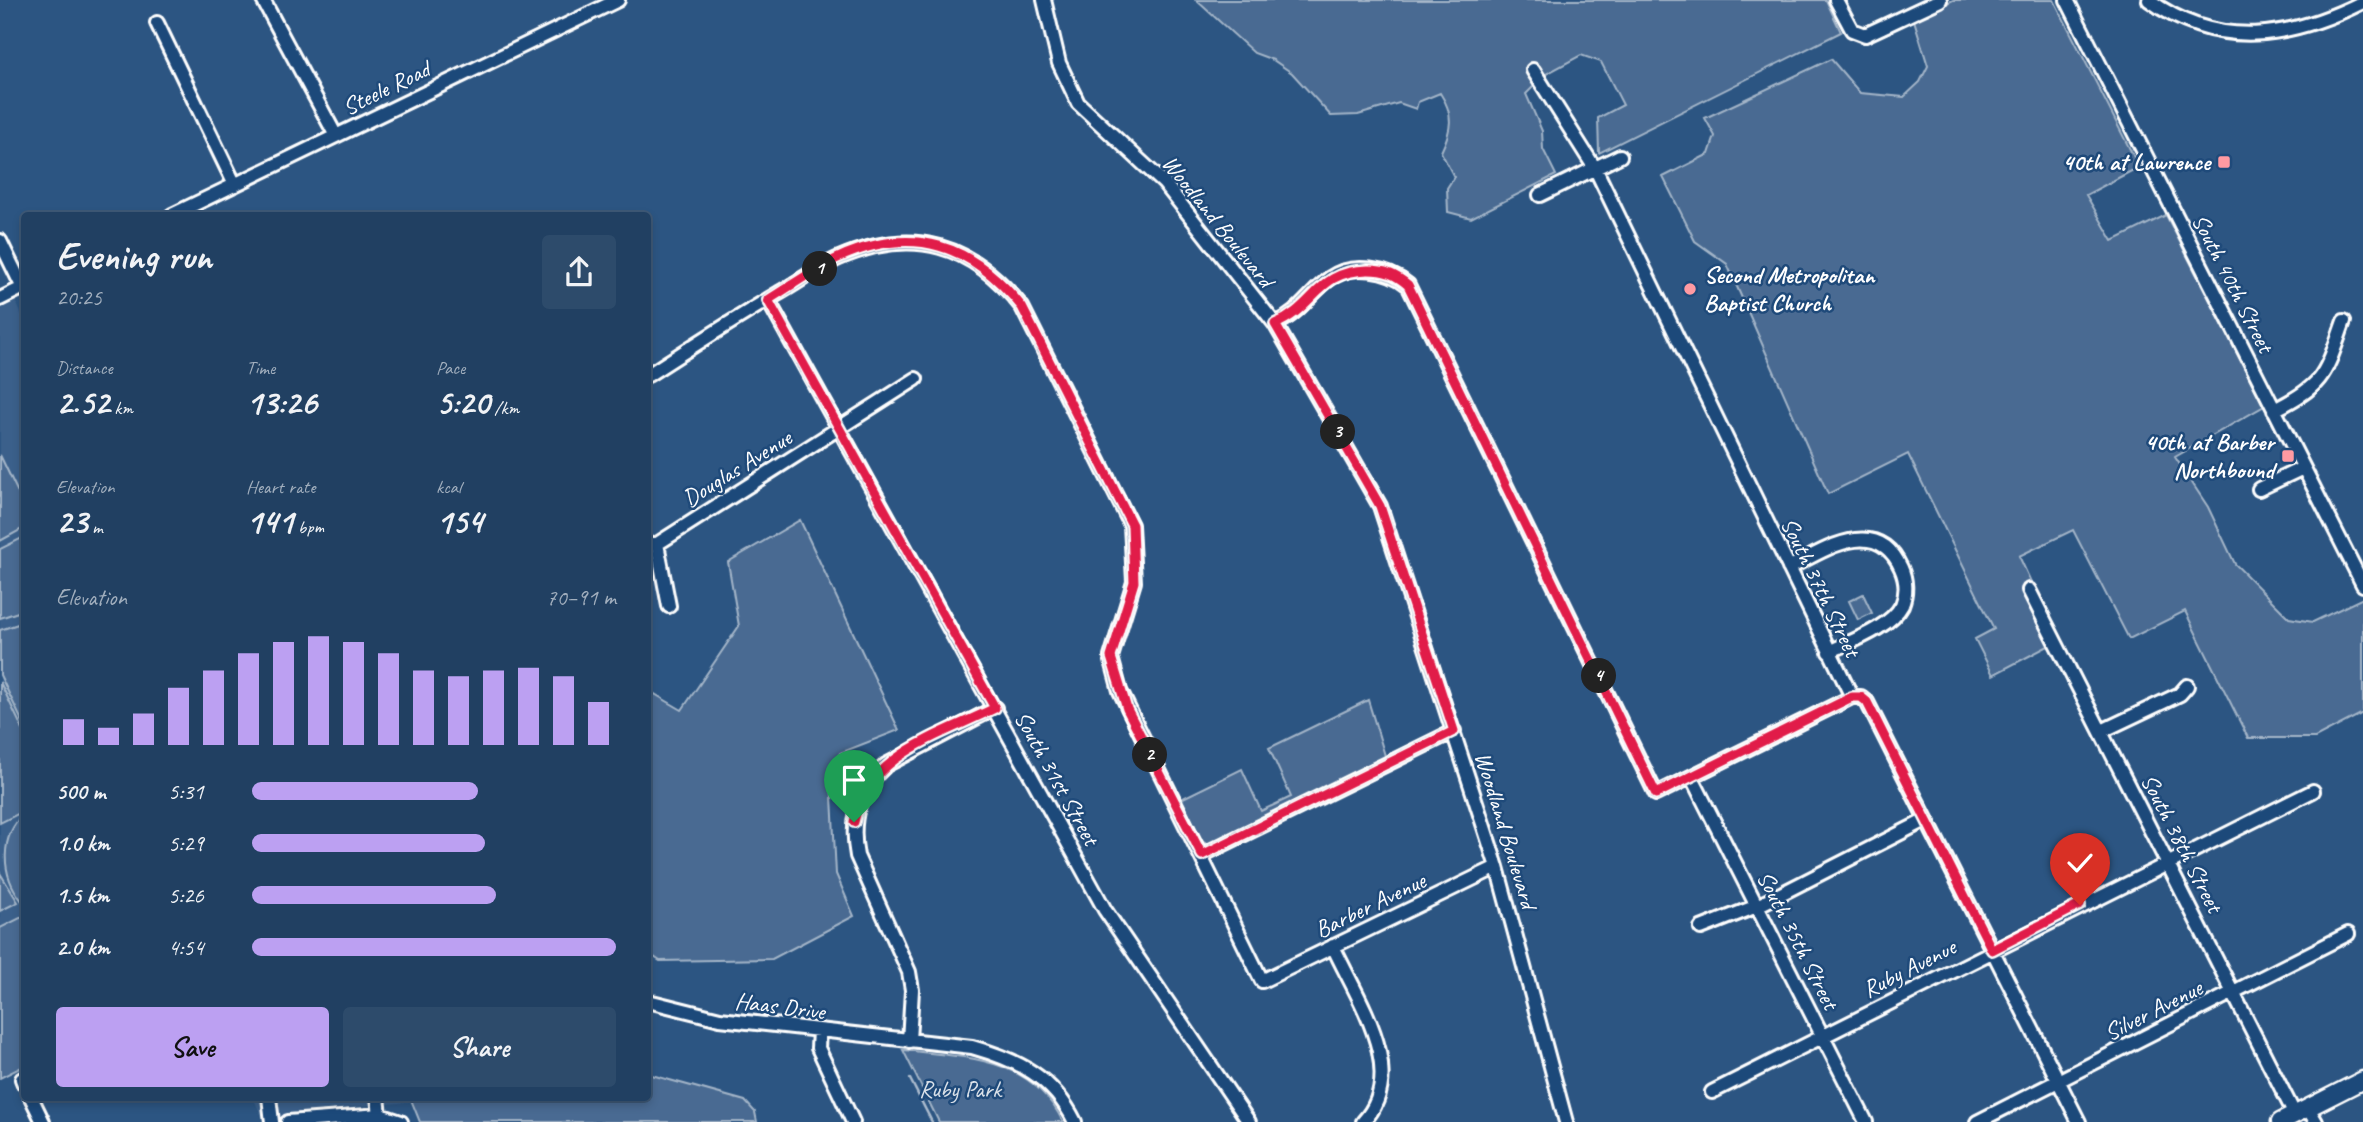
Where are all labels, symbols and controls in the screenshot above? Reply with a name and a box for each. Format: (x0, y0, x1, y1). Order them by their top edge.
street label: Steele Road (337, 52, 438, 122)
place label: 40th at Lawrence (2062, 147, 2212, 177)
street label: Woodland Boulevard (1155, 149, 1283, 296)
marker: 40th at Lawrence (2216, 154, 2232, 170)
street label: South 40th Street (2185, 209, 2282, 359)
text: Evening run (56, 233, 212, 280)
button: share (542, 235, 616, 309)
pin: 1 (802, 252, 838, 286)
text: 1 (815, 256, 824, 280)
place label: Second Metropolitan Baptist Church (1704, 260, 1876, 318)
marker: Second Metropolitan Baptist Church (1682, 281, 1698, 297)
text: 20:25 (56, 283, 102, 312)
text: Distance (56, 356, 113, 380)
text: Time (246, 356, 275, 380)
text: Pace (436, 356, 465, 380)
text: 2.52 (56, 380, 110, 425)
text: 13:26 (246, 380, 317, 425)
text: 5:20 (436, 380, 490, 425)
text: km (110, 396, 133, 420)
text: /km (490, 396, 519, 420)
pin: 3 (1320, 414, 1356, 450)
text: 3 (1333, 419, 1342, 443)
street label: Douglas Avenue (677, 422, 799, 513)
place label: 40th at Barber Northbound (2145, 427, 2278, 485)
marker: 40th at Barber Northbound (2280, 448, 2296, 464)
text: Elevation (56, 475, 114, 499)
text: Heart rate (246, 475, 315, 499)
text: kcal (436, 475, 461, 499)
text: 23 (56, 499, 88, 544)
text: 141 (246, 499, 293, 544)
text: 154 (436, 499, 483, 544)
street label: South 37th Street (1774, 512, 1869, 663)
text: m (88, 515, 103, 539)
text: bpm (293, 515, 324, 539)
text: Elevation (56, 583, 127, 612)
text: 70–91 m (546, 583, 616, 612)
pin: 4 (1582, 658, 1616, 694)
text: 4 (1594, 663, 1603, 687)
street label: South 31st Street (1008, 706, 1107, 852)
pin: 2 (1132, 738, 1168, 772)
text: 2 (1145, 742, 1154, 766)
street label: Woodland Boulevard (1468, 748, 1545, 915)
pin (824, 750, 884, 822)
icon: arrive (835, 761, 873, 799)
street label: South 38th Street (2134, 769, 2231, 919)
text: 500 m (56, 777, 105, 806)
text: 5:31 (168, 777, 204, 806)
text: 1.0 km (56, 829, 110, 858)
text: 5:29 (168, 829, 204, 858)
pin (2050, 833, 2110, 905)
icon: check (2061, 844, 2099, 882)
street label: Barber Avenue (1310, 864, 1432, 945)
street label: South 35th Street (1750, 866, 1847, 1016)
text: 1.5 km (56, 881, 109, 910)
text: 5:26 (168, 881, 204, 910)
street label: Ruby Avenue (1857, 931, 1963, 1004)
text: 2.0 km (56, 933, 110, 962)
text: 4:54 (168, 933, 204, 962)
street label: Silver Avenue (2099, 972, 2209, 1047)
street label: Haas Drive (733, 986, 829, 1027)
button: Save (56, 1007, 329, 1087)
button: Share (343, 1007, 616, 1087)
park label: Ruby Park (919, 1074, 1003, 1104)

